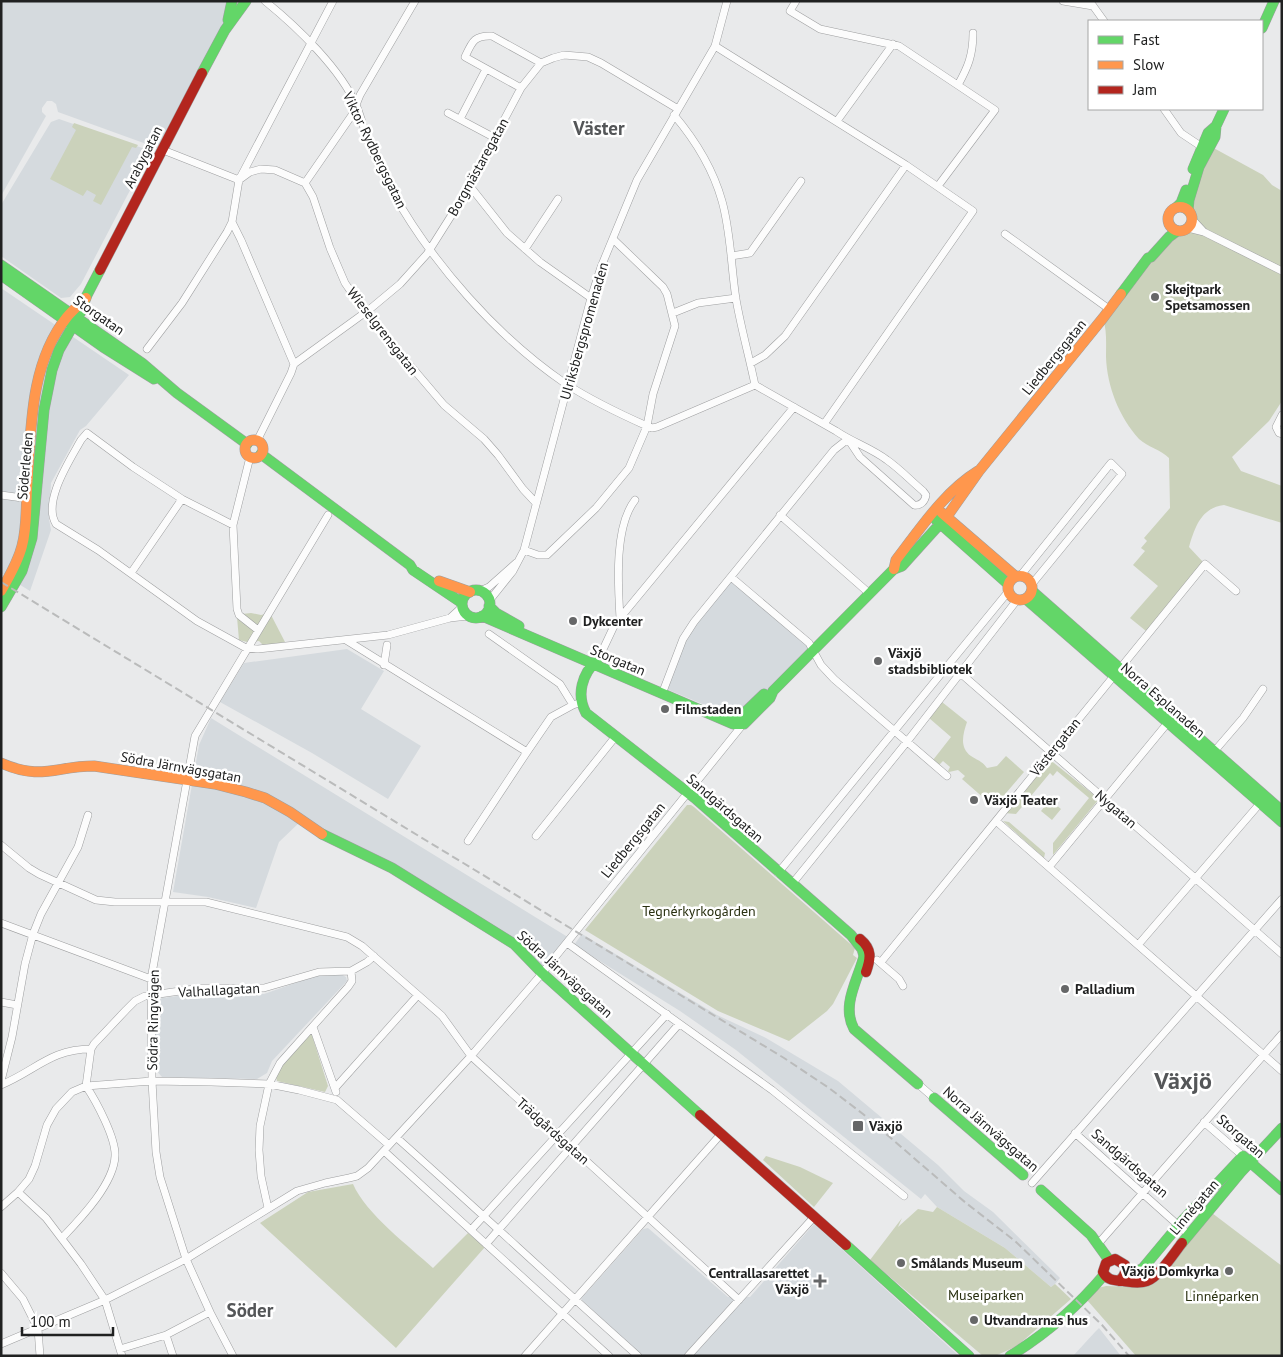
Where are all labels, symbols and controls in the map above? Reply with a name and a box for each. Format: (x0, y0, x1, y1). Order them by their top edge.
legend (1088, 20, 1263, 110)
text: Fast (1133, 30, 1160, 49)
text: Slow (1133, 55, 1164, 74)
text: Jam (1132, 80, 1157, 99)
street label: Viktor Rydbergsgatan (339, 88, 411, 211)
street label: Borgmästaregatan (444, 115, 512, 219)
district label: Väster (572, 116, 625, 140)
street label: Arabygatan (120, 123, 166, 191)
street label: Ulriksbergspromenaden (556, 260, 612, 402)
place label: Skejtpark Spetsamossen (1165, 280, 1250, 314)
street label: Wieselgrensgatan (343, 284, 423, 378)
street label: Storgatan (70, 291, 128, 339)
marker: Skejtpark Spetsamossen (1149, 291, 1161, 303)
street label: Liedbergsgatan (1018, 315, 1090, 399)
street label: Söderleden (13, 431, 37, 501)
place label: Dykcenter (583, 612, 643, 630)
marker: Dykcenter (567, 615, 579, 627)
street label: Storgatan (588, 640, 648, 680)
place label: Växjö stadsbibliotek (887, 644, 972, 678)
marker: Växjö stadsbibliotek (872, 655, 884, 667)
street label: Norra Esplanaden (1117, 658, 1209, 742)
place label: Filmstaden (675, 700, 741, 718)
marker: Filmstaden (659, 703, 671, 715)
street label: Västergatan (1025, 714, 1084, 781)
street label: Södra Järnvägsgatan (119, 748, 243, 786)
street label: Sandgärdsgatan (683, 770, 767, 846)
street label: Nygatan (1091, 786, 1141, 832)
place label: Växjö Teater (983, 791, 1058, 809)
marker: Växjö Teater (968, 794, 980, 806)
street label: Liedbergsgatan (597, 798, 669, 882)
park label: Tegnérkyrkogården (642, 902, 756, 920)
street label: Södra Järnvägsgatan (514, 926, 616, 1022)
street label: Södra Ringvägen (143, 969, 163, 1071)
street label: Valhallagatan (177, 979, 260, 1001)
place label: Palladium (1075, 980, 1135, 998)
marker: Palladium (1059, 983, 1071, 995)
district label: Växjö (1153, 1065, 1212, 1096)
street label: Norra Järnvägsgatan (939, 1082, 1043, 1176)
street label: Trädgårdsgatan (513, 1094, 593, 1168)
street label: Storgatan (1213, 1110, 1269, 1162)
place label: Växjö (868, 1117, 903, 1135)
marker: Växjö (851, 1119, 865, 1133)
street label: Sandgärdsgatan (1088, 1125, 1172, 1201)
street label: Linnégatan (1166, 1176, 1222, 1238)
place label: Smålands Museum (911, 1254, 1023, 1272)
marker: Smålands Museum (895, 1257, 907, 1269)
place label: Växjö Domkyrka (1120, 1262, 1219, 1280)
place label: Centrallasarettet Växjö (709, 1264, 809, 1298)
marker: Växjö Domkyrka (1223, 1265, 1235, 1277)
marker: Centrallasarettet Växjö (813, 1274, 827, 1288)
park label: Museiparken (948, 1286, 1024, 1304)
park label: Linnéparken (1185, 1287, 1259, 1305)
district label: Söder (227, 1298, 274, 1322)
scale bar (22, 1304, 114, 1336)
place label: Utvandrarnas hus (984, 1311, 1088, 1329)
text: 100 m (30, 1312, 71, 1331)
marker: Utvandrarnas hus (968, 1314, 980, 1326)

